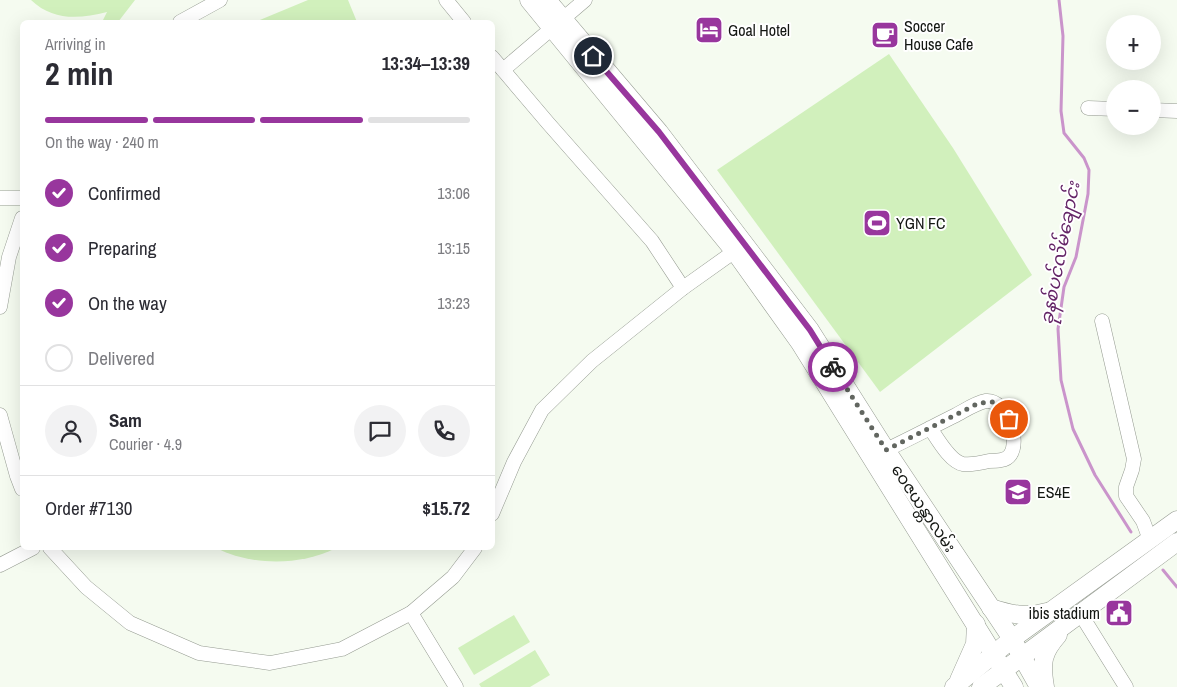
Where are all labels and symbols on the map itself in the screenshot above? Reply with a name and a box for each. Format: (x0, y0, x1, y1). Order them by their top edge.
hotel icon: Goal Hotel (694, 15, 724, 45)
place label: Soccer House Cafe (904, 15, 973, 55)
place label: Goal Hotel (728, 19, 790, 41)
cafe icon: Soccer House Cafe (870, 20, 900, 50)
pin (572, 35, 614, 77)
water label: ခုနစ်ပင်လိမ်ချောင်း (1033, 178, 1089, 327)
sports icon: YGN FC (862, 208, 892, 238)
place label: YGN FC (896, 212, 946, 234)
courier (808, 342, 858, 392)
pin (988, 398, 1030, 440)
street label: ဝေဇယန္တာလမ်း (884, 460, 961, 558)
school or university icon: ES4E (1003, 477, 1033, 507)
place label: ES4E (1037, 481, 1071, 503)
public building icon: ibis stadium (1104, 598, 1134, 628)
place label: ibis stadium (1029, 602, 1100, 624)

